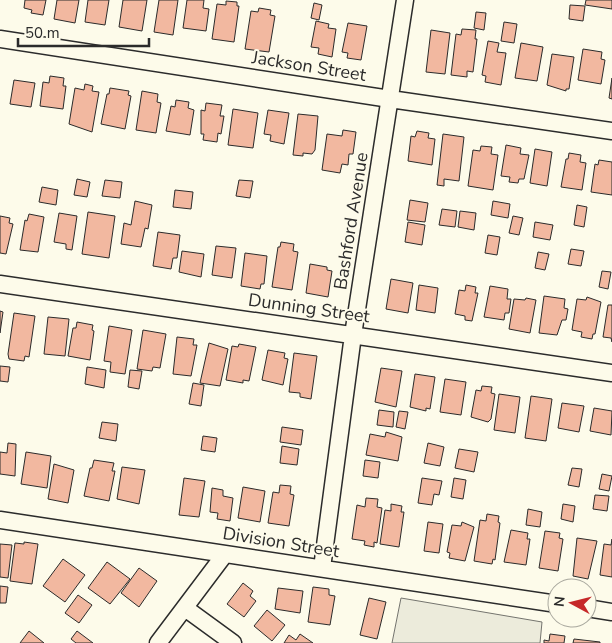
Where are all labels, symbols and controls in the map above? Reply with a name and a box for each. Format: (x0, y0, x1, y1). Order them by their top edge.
scale bar (18, 15, 149, 47)
text: 50 m (25, 23, 60, 43)
street label: Jackson Street (249, 45, 368, 87)
street label: Bashford Avenue (328, 150, 374, 292)
street label: Dunning Street (247, 288, 372, 329)
street label: Division Street (221, 521, 342, 563)
north arrow (547, 578, 597, 628)
text: N (550, 595, 570, 608)

